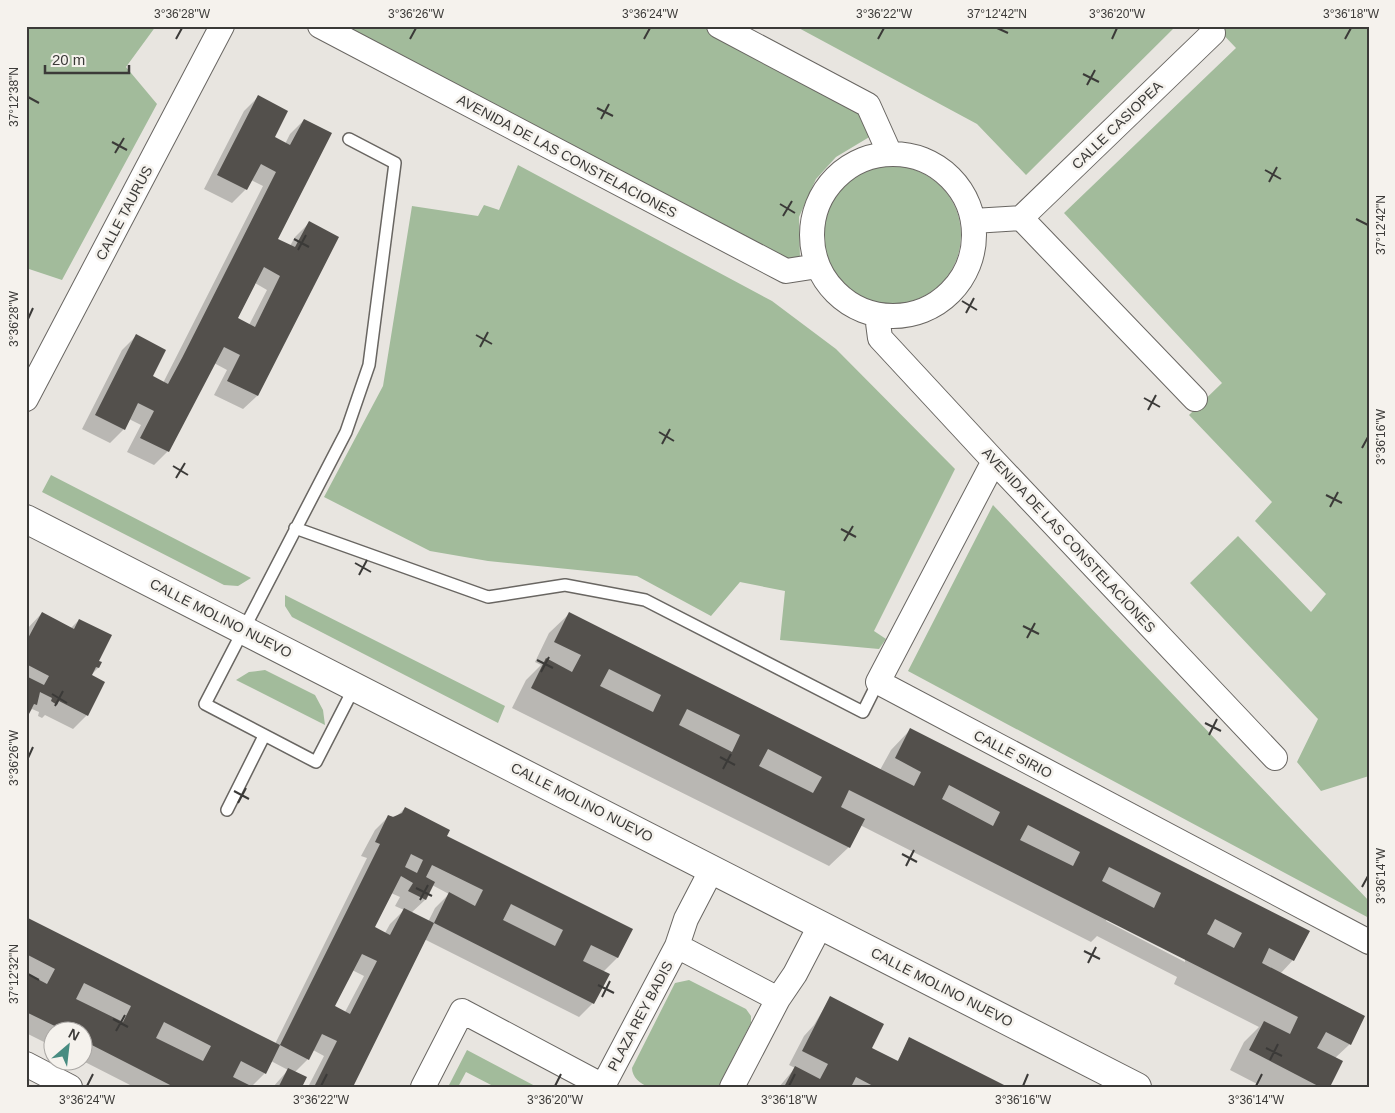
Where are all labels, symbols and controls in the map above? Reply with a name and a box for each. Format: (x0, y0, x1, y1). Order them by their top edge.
text: 3°36'28"W (154, 7, 211, 21)
text: 3°36'26"W (388, 7, 445, 21)
text: 3°36'24"W (622, 7, 679, 21)
text: 3°36'22"W (856, 7, 913, 21)
text: 37°12'42"N (967, 7, 1027, 21)
text: 3°36'20"W (1089, 7, 1146, 21)
text: 3°36'18"W (1323, 7, 1380, 21)
scale bar (45, 42, 129, 74)
text: 20 m (52, 51, 85, 68)
text: 37°12'38"N (7, 67, 21, 127)
street label: CALLE CASIOPEA (1068, 77, 1166, 172)
street label: AVENIDA DE LAS CONSTELACIONES (454, 91, 680, 221)
street label: CALLE TAURUS (92, 163, 156, 263)
text: 37°12'42"N (1374, 195, 1388, 255)
text: 3°36'28"W (7, 290, 21, 347)
text: 3°36'16"W (1374, 408, 1388, 465)
street label: AVENIDA DE LAS CONSTELACIONES (979, 444, 1159, 636)
street label: CALLE MOLINO NUEVO (147, 575, 295, 661)
street label: CALLE SIRIO (971, 727, 1055, 781)
text: 3°36'26"W (7, 729, 21, 786)
street label: CALLE MOLINO NUEVO (508, 759, 656, 845)
text: 3°36'14"W (1374, 847, 1388, 904)
text: 37°12'32"N (7, 944, 21, 1004)
street label: CALLE MOLINO NUEVO (868, 944, 1016, 1030)
street label: PLAZA REY BADIS (604, 958, 676, 1074)
north arrow (42, 1020, 92, 1070)
text: N (66, 1025, 82, 1044)
text: 3°36'24"W (59, 1093, 116, 1107)
text: 3°36'22"W (293, 1093, 350, 1107)
text: 3°36'20"W (527, 1093, 584, 1107)
text: 3°36'18"W (761, 1093, 818, 1107)
text: 3°36'16"W (995, 1093, 1052, 1107)
text: 3°36'14"W (1228, 1093, 1285, 1107)

